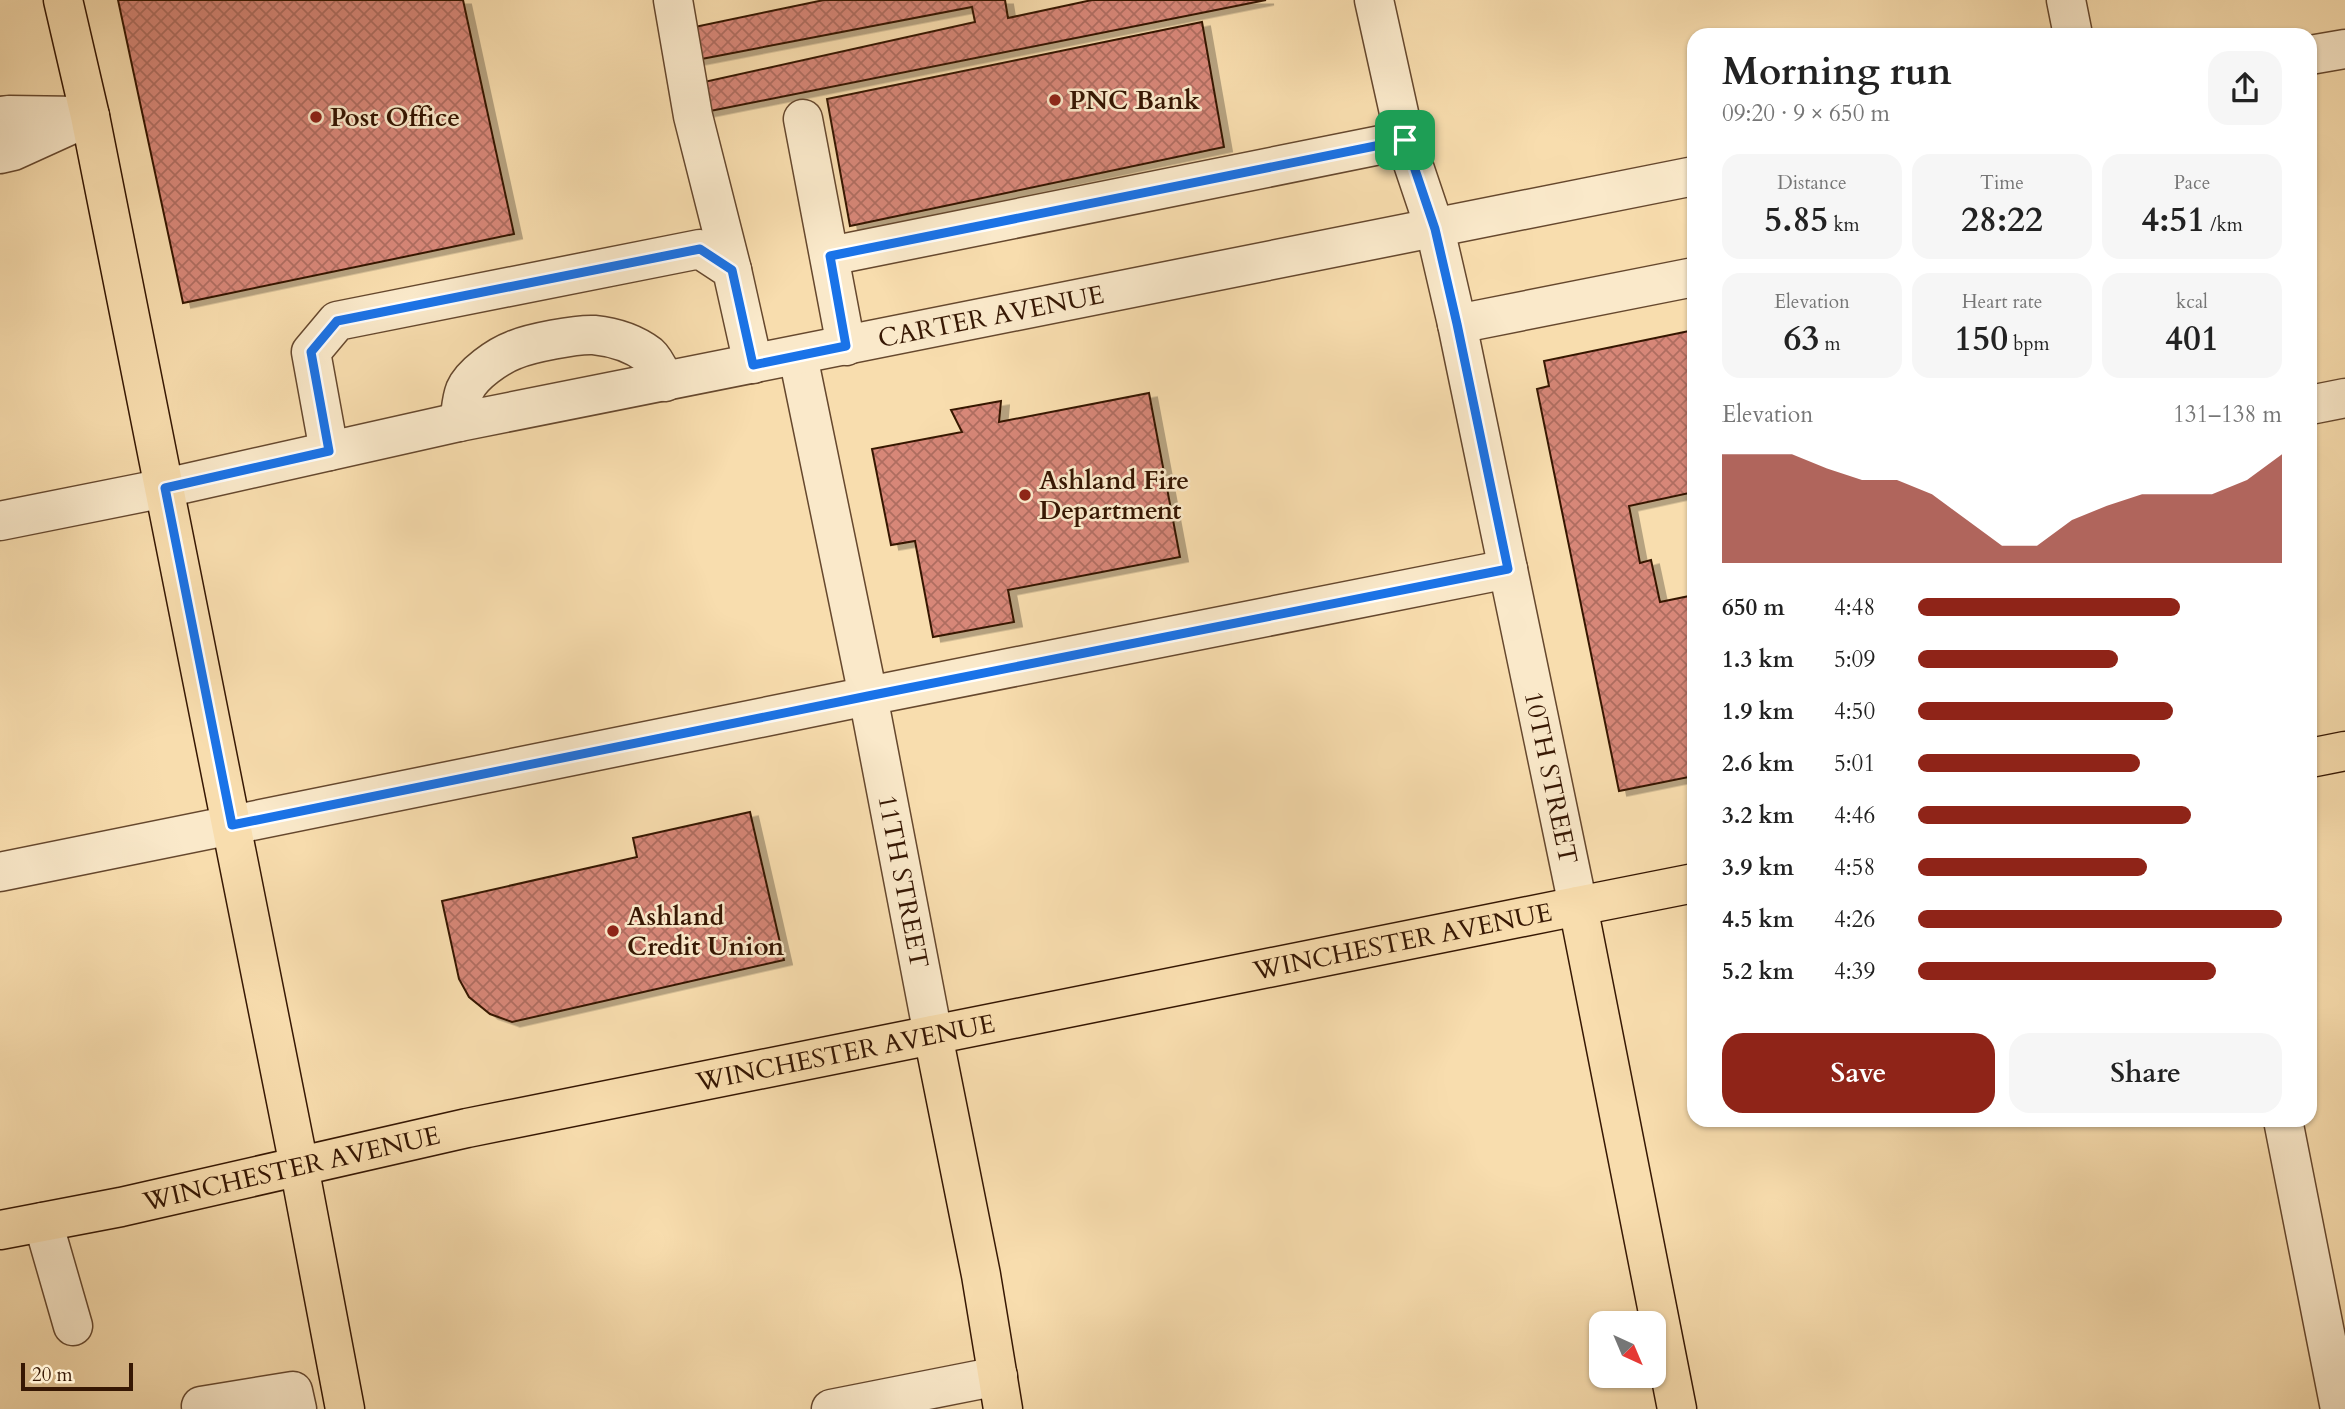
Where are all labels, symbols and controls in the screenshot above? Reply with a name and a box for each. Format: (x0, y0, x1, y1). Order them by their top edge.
text: Morning run (1722, 46, 1952, 98)
button: share (2208, 51, 2282, 125)
place label: PNC Bank (1069, 83, 1201, 118)
marker: PNC Bank (1047, 92, 1063, 108)
text: 09:20 · 9 × 650 m (1722, 98, 1890, 129)
place label: Post Office (330, 100, 460, 135)
marker: Post Office (308, 109, 324, 125)
pin (1375, 110, 1435, 170)
icon: arrive (1386, 121, 1424, 159)
text: Distance (1777, 170, 1847, 196)
text: Time (1980, 170, 2024, 196)
text: Pace (2174, 170, 2210, 196)
text: 5.85 (1764, 196, 1828, 244)
text: 28:22 (1961, 196, 2043, 244)
text: 4:51 (2141, 196, 2205, 244)
text: km (1828, 212, 1860, 238)
text: /km (2205, 212, 2243, 238)
street label: CARTER AVENUE (875, 276, 1107, 356)
text: Elevation (1774, 289, 1850, 315)
text: Heart rate (1962, 289, 2042, 315)
text: kcal (2176, 289, 2208, 315)
text: 63 (1783, 315, 1819, 363)
text: 150 (1954, 315, 2008, 363)
text: 401 (2165, 315, 2219, 363)
text: m (1819, 331, 1841, 357)
text: bpm (2008, 331, 2050, 357)
text: Elevation (1722, 399, 1813, 430)
text: 131–138 m (2173, 399, 2282, 430)
place label: Ashland Fire Department (1039, 463, 1189, 528)
marker: Ashland Fire Department (1017, 487, 1033, 503)
text: 650 m (1722, 592, 1785, 623)
text: 4:48 (1834, 592, 1875, 623)
text: 1.3 km (1722, 644, 1794, 675)
text: 5:09 (1834, 644, 1875, 675)
street label: 10TH STREET (1516, 688, 1586, 867)
text: 1.9 km (1722, 696, 1794, 727)
text: 4:50 (1834, 696, 1875, 727)
text: 2.6 km (1722, 748, 1794, 779)
text: 5:01 (1834, 748, 1875, 779)
street label: 11TH STREET (870, 792, 937, 971)
text: 3.2 km (1722, 800, 1794, 831)
text: 4:46 (1834, 800, 1875, 831)
text: 3.9 km (1722, 852, 1794, 883)
text: 4:58 (1834, 852, 1875, 883)
street label: WINCHESTER AVENUE (1249, 894, 1555, 988)
place label: Ashland Credit Union (627, 899, 784, 964)
text: 4.5 km (1722, 904, 1794, 935)
text: 4:26 (1834, 904, 1875, 935)
marker: Ashland Credit Union (605, 923, 621, 939)
text: 5.2 km (1722, 956, 1794, 987)
text: 4:39 (1834, 956, 1875, 987)
street label: WINCHESTER AVENUE (692, 1005, 998, 1099)
button: Save (1722, 1033, 1995, 1113)
button: Share (2009, 1033, 2282, 1113)
street label: WINCHESTER AVENUE (139, 1117, 443, 1219)
north arrow (1589, 1311, 1666, 1388)
map controls (1589, 1311, 1666, 1388)
scale bar (21, 1360, 133, 1392)
text: 20 m (32, 1362, 73, 1388)

